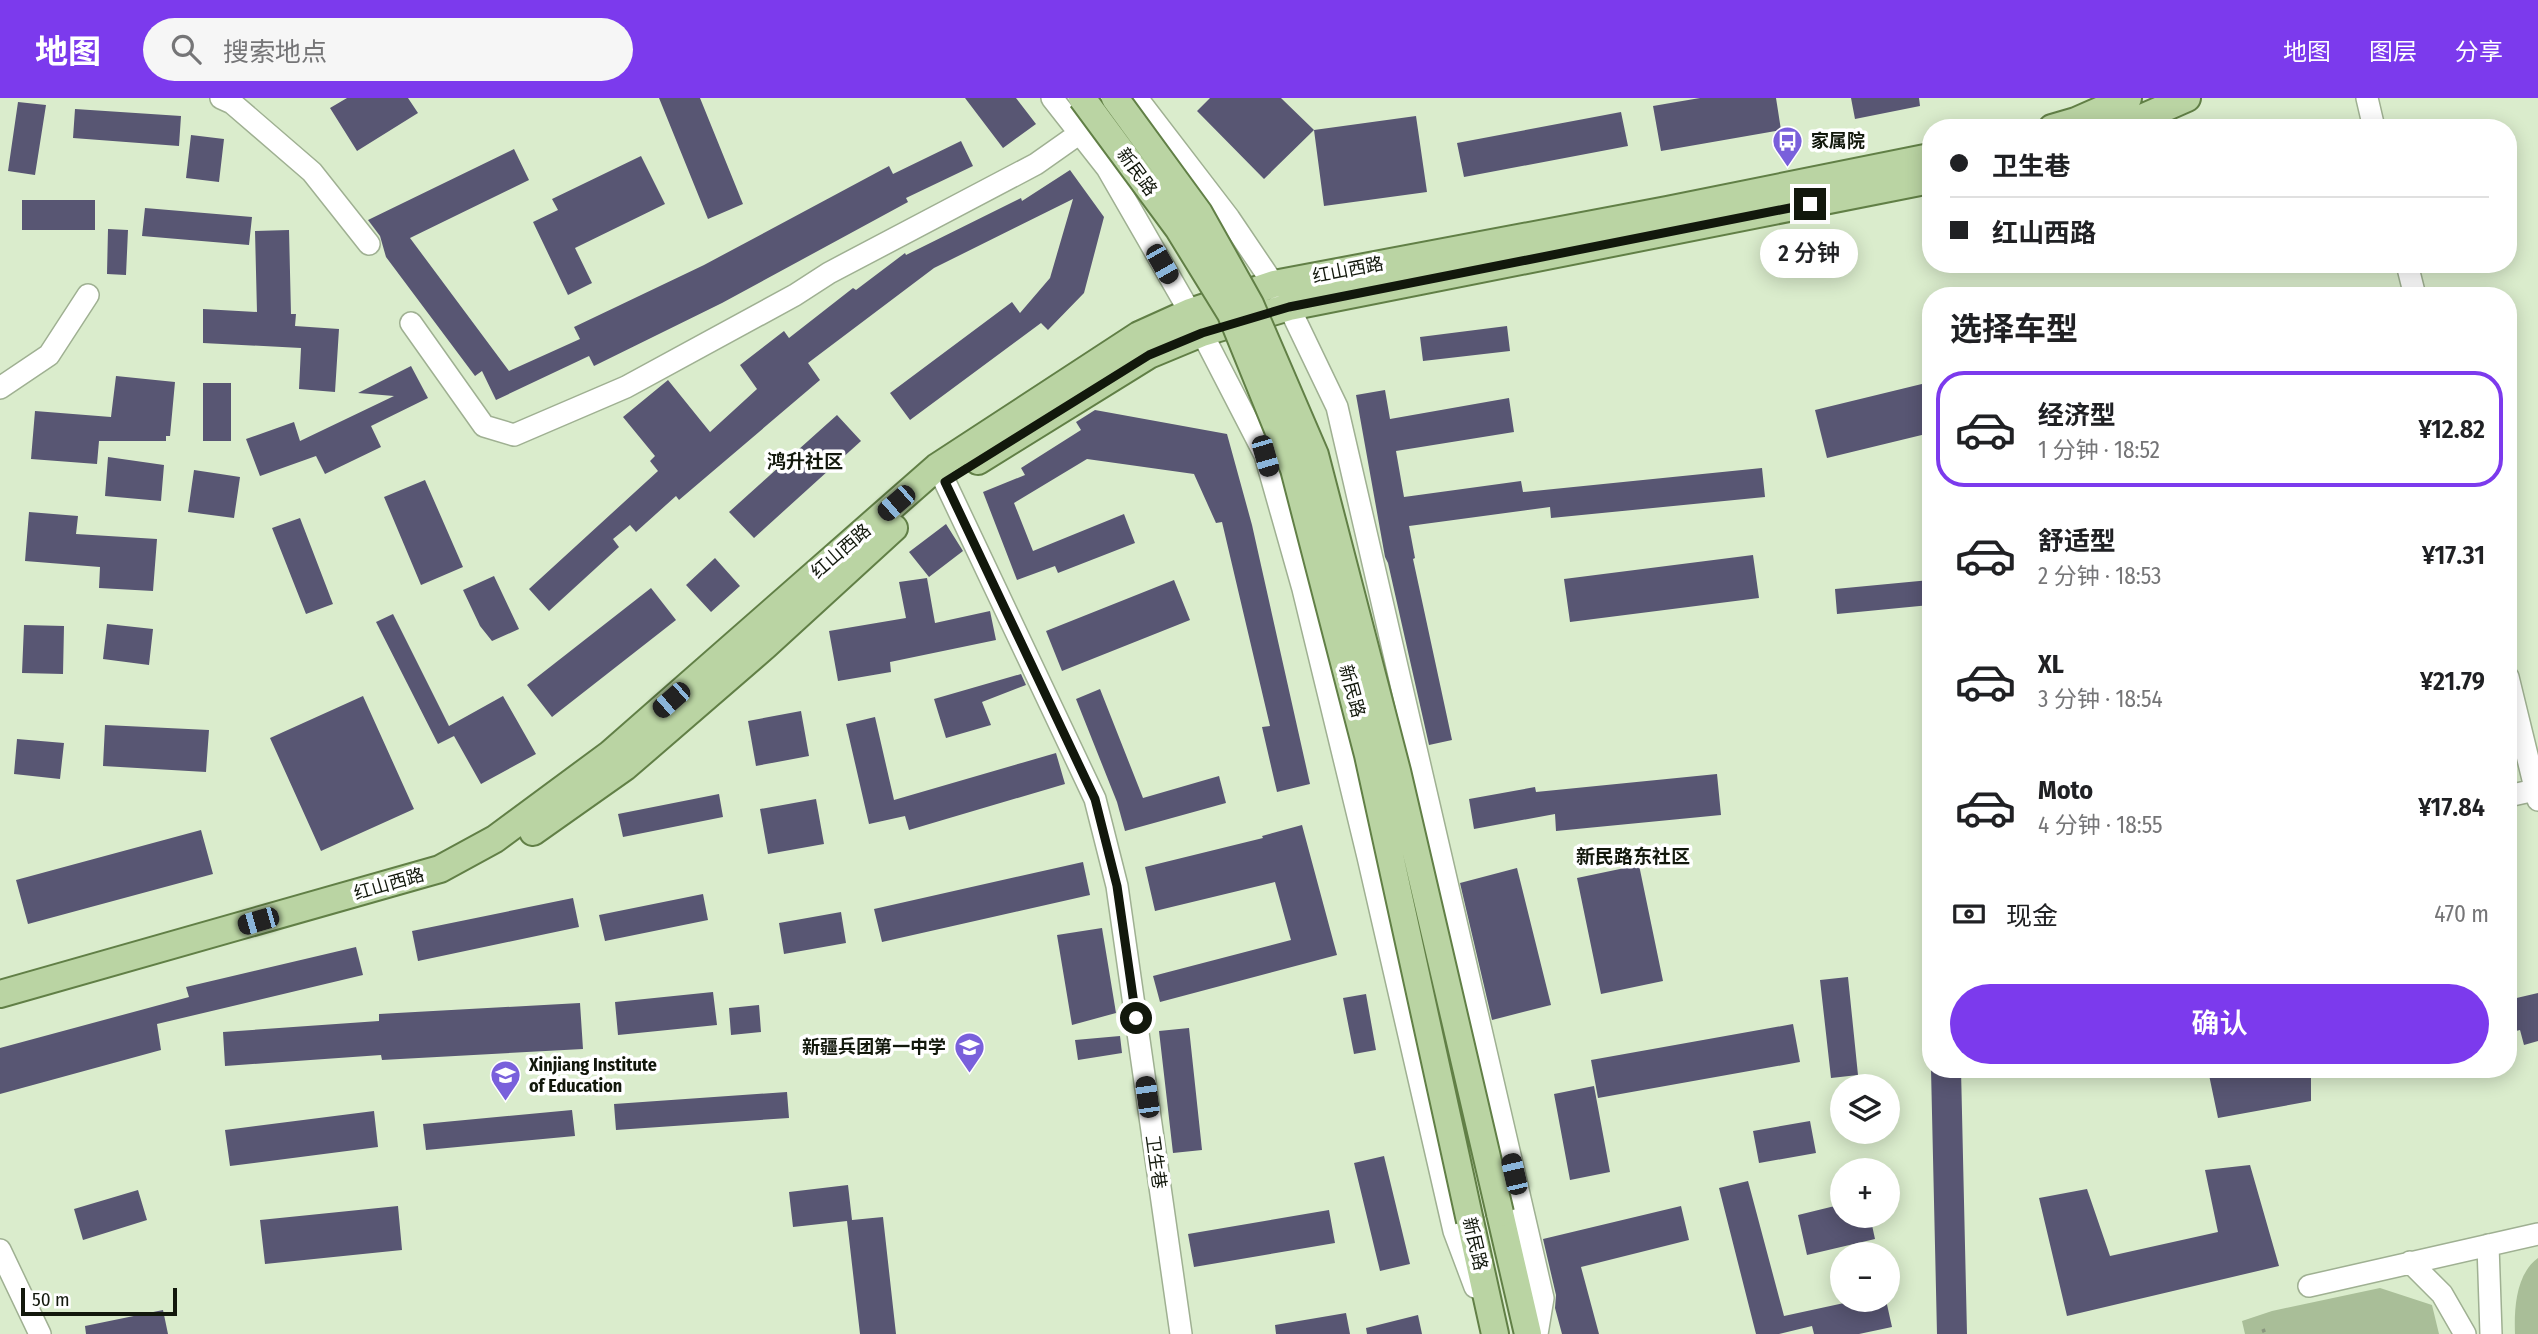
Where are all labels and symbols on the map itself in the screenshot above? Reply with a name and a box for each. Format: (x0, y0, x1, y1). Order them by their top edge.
bus stop icon: 家属院 (1771, 124, 1805, 168)
place label: 家属院 (1811, 130, 1865, 152)
street label: 新民路 (1112, 144, 1162, 200)
route end (1794, 188, 1826, 220)
callout: 2 分钟 (1761, 228, 1859, 278)
car (1143, 241, 1182, 287)
street label: 红山西路 (1311, 252, 1385, 288)
car (1250, 433, 1281, 479)
district label: 鸿升社区 (767, 450, 843, 473)
car (874, 481, 919, 525)
street label: 红山西路 (807, 519, 875, 583)
street label: 新民路 (1334, 662, 1370, 720)
car (649, 678, 694, 722)
district label: 新民路东社区 (1576, 845, 1690, 868)
street label: 红山西路 (351, 864, 427, 904)
car (235, 905, 282, 937)
route start (1120, 1002, 1152, 1034)
school or university icon: 新疆兵团第一中学 (952, 1030, 986, 1074)
place label: 新疆兵团第一中学 (802, 1036, 946, 1058)
place label: Xinjiang Institute of Education (528, 1054, 657, 1097)
school or university icon: Xinjiang Institute of Education (489, 1058, 523, 1102)
car (1134, 1075, 1161, 1119)
street label: 卫生巷 (1141, 1134, 1171, 1190)
car (1500, 1151, 1529, 1197)
street label: 新民路 (1458, 1215, 1492, 1273)
scale bar (21, 1285, 177, 1317)

